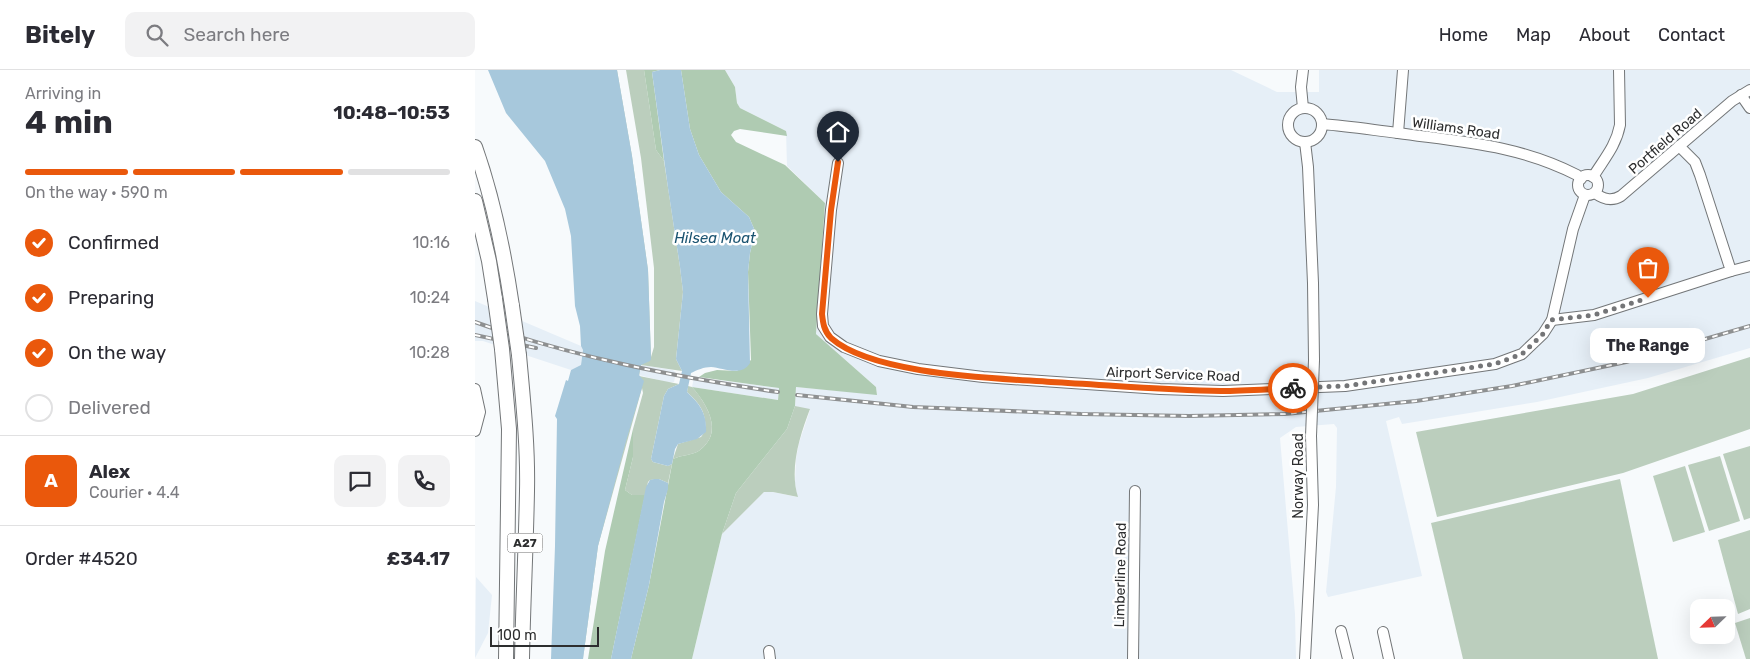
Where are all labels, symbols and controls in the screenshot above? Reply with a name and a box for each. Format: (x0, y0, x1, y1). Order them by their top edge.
search box (125, 12, 475, 57)
text: Bitely (25, 21, 95, 49)
icon: search (143, 21, 171, 49)
text: Search here (183, 23, 290, 46)
text: Home (1439, 24, 1488, 46)
text: Map (1516, 24, 1551, 46)
text: About (1579, 24, 1630, 46)
text: Contact (1658, 24, 1725, 46)
text: Arriving in (25, 84, 101, 103)
text: 10:48–10:53 (333, 101, 450, 124)
text: 4 min (25, 103, 113, 141)
street label: Portfield Road (1625, 105, 1705, 178)
pin (817, 111, 859, 162)
street label: Williams Road (1411, 114, 1501, 143)
icon: home (824, 118, 852, 146)
text: On the way · 590 m (25, 183, 168, 202)
icon: check (25, 229, 53, 257)
water label: Hilsea Moat (674, 229, 756, 247)
text: Confirmed (68, 231, 159, 254)
text: 10:16 (412, 233, 450, 252)
pin (1627, 247, 1669, 298)
icon: bag (1634, 254, 1662, 282)
icon: check (25, 284, 53, 312)
text: Preparing (68, 286, 154, 309)
text: 10:24 (410, 288, 450, 307)
callout: The Range (1591, 328, 1705, 363)
text: The Range (1606, 336, 1689, 355)
icon: check (25, 339, 53, 367)
text: On the way (68, 341, 166, 364)
text: 10:28 (409, 343, 450, 362)
courier (1268, 363, 1318, 413)
street label: Airport Service Road (1106, 364, 1240, 385)
icon: bike (1279, 374, 1307, 402)
text: Delivered (68, 396, 151, 419)
street label: Norway Road (1290, 433, 1307, 519)
button: chat (334, 455, 386, 507)
button: phone (398, 455, 450, 507)
text: Alex (89, 460, 130, 483)
text: A (44, 469, 58, 492)
text: Courier · 4.4 (89, 483, 180, 502)
street label: Limberline Road (1111, 522, 1130, 628)
road number: A27 (507, 533, 543, 552)
text: Order #4520 (25, 547, 138, 570)
text: £34.17 (386, 547, 450, 570)
north arrow (1690, 599, 1735, 644)
map controls (1690, 599, 1735, 644)
scale bar (490, 624, 599, 647)
text: 100 m (497, 627, 537, 644)

